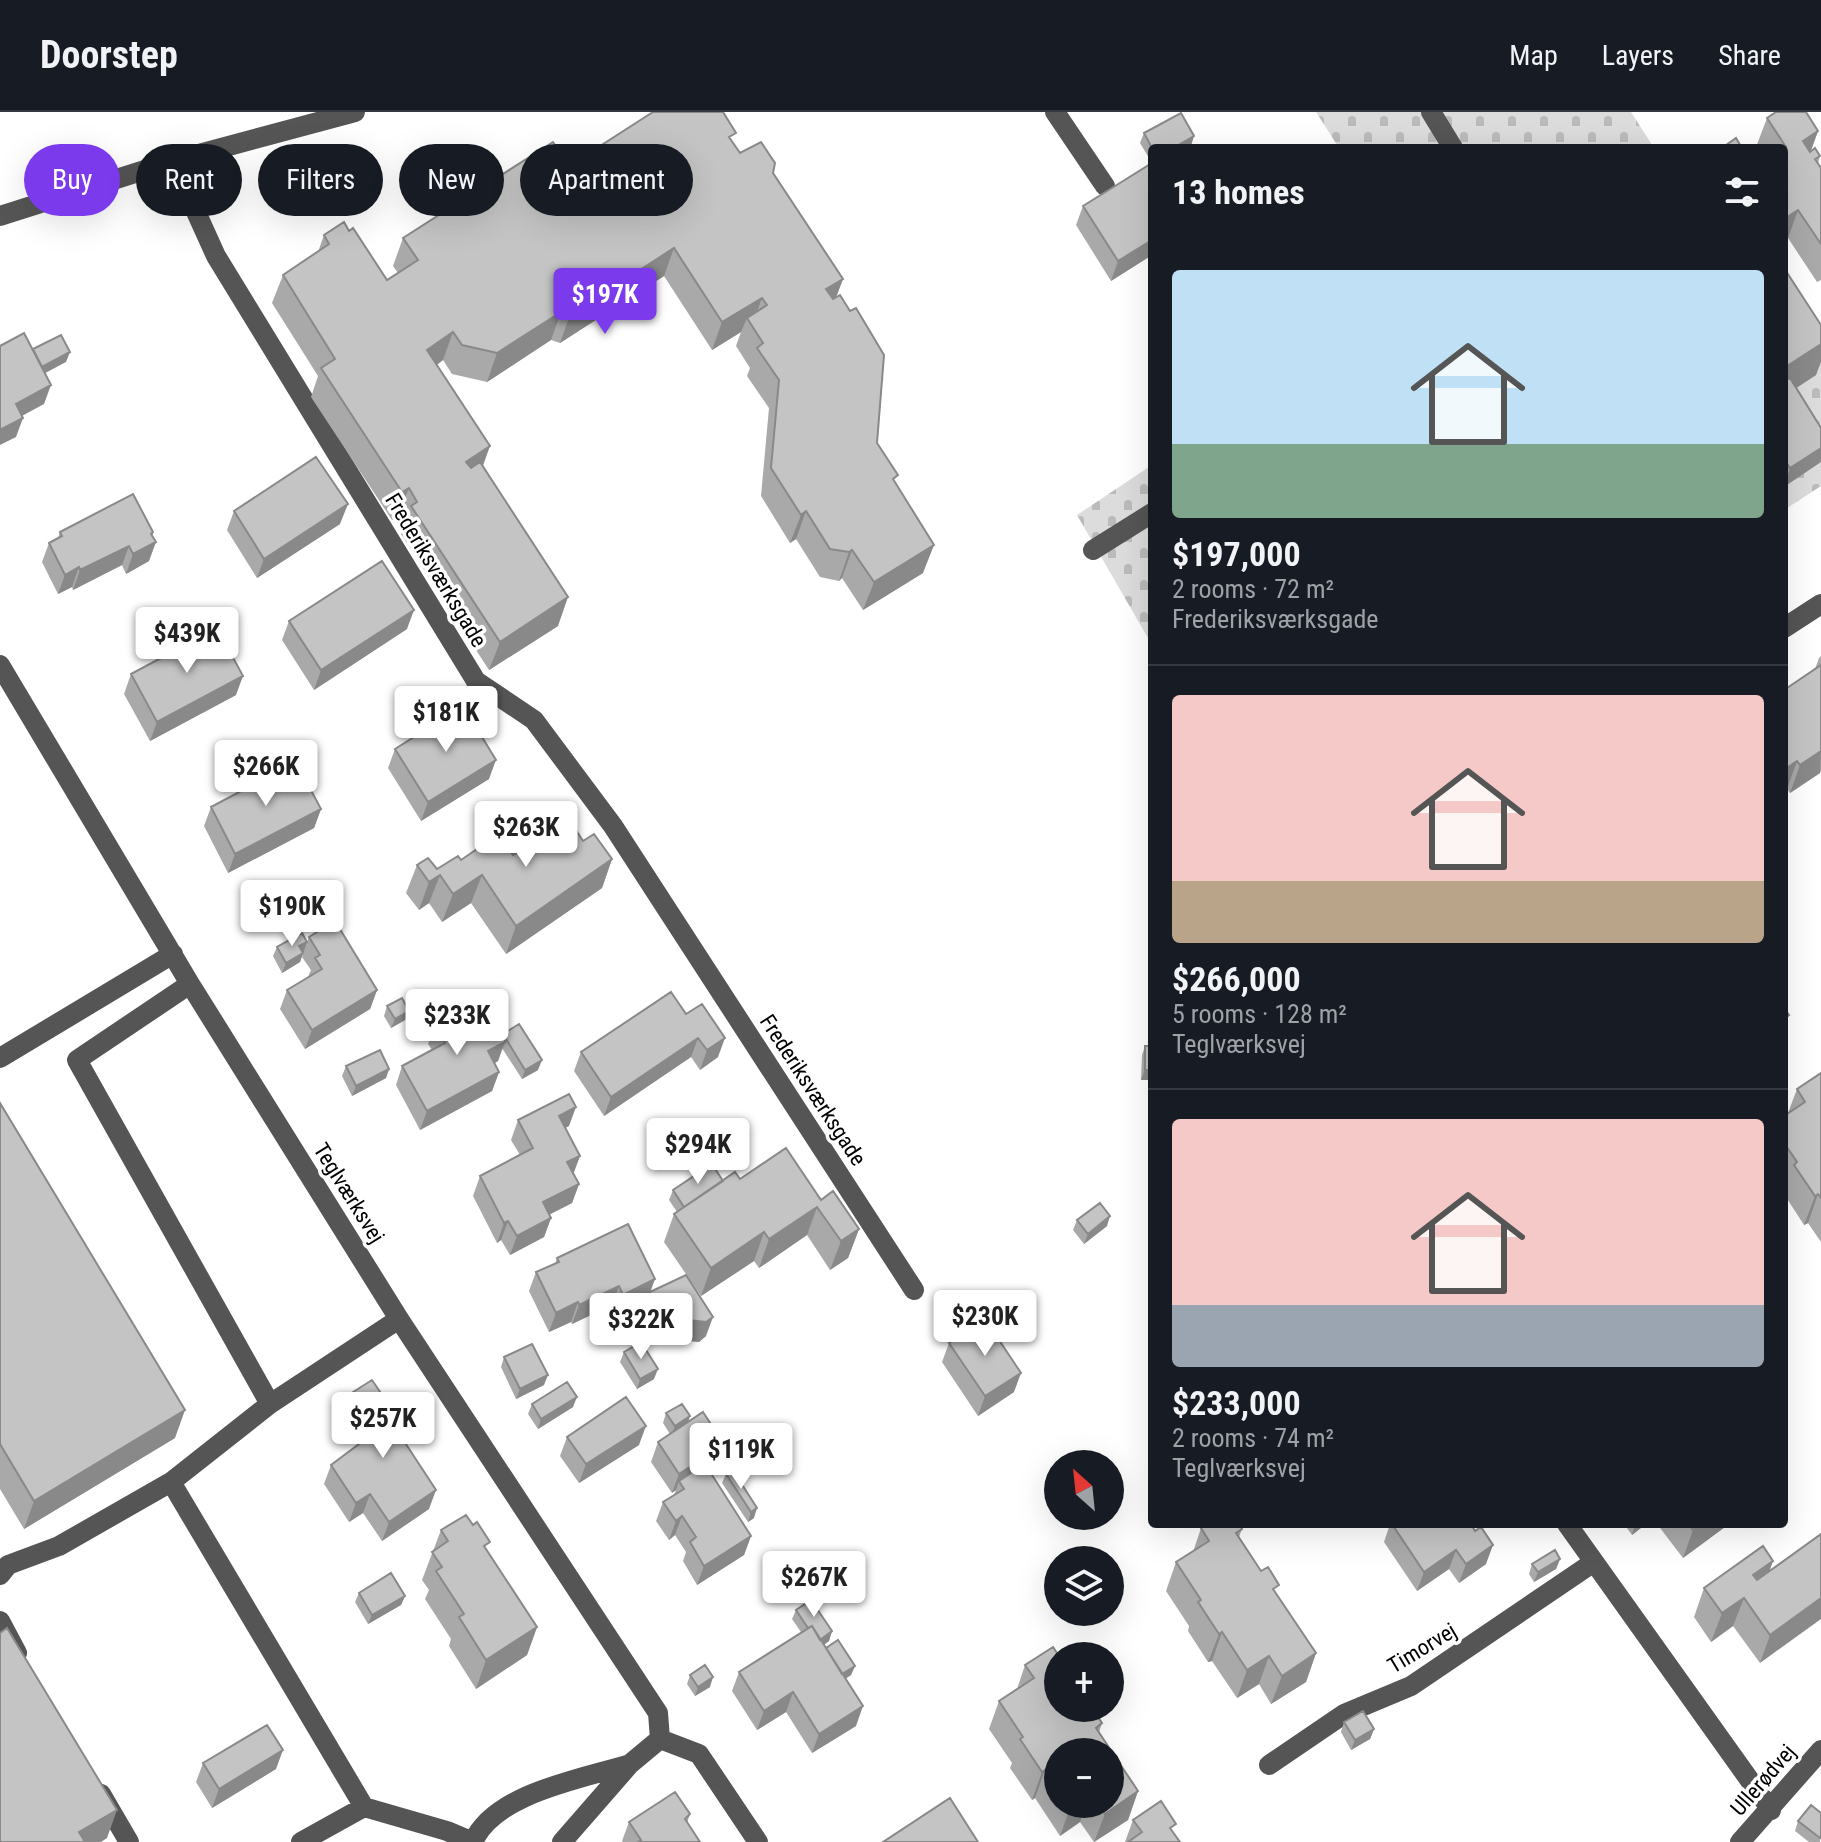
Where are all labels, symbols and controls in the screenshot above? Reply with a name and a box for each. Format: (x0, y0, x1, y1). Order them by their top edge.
text: Doorstep (40, 33, 178, 77)
text: Map (1509, 39, 1558, 72)
text: Layers (1602, 39, 1674, 72)
text: Share (1718, 39, 1781, 72)
chip: Buy (24, 144, 120, 216)
chip: Rent (136, 144, 242, 216)
chip: Filters (258, 144, 383, 216)
chip: New (399, 144, 504, 216)
chip: Apartment (520, 144, 693, 216)
icon: filters (1720, 170, 1764, 214)
text: 13 homes (1172, 172, 1305, 212)
pin: $197K (549, 268, 661, 336)
text: $197K (572, 279, 638, 309)
icon: home (1396, 322, 1540, 466)
street label: Frederiksværksgade (380, 489, 492, 651)
text: $197,000 (1172, 534, 1301, 574)
text: 2 rooms · 72 m² (1172, 574, 1334, 604)
text: Frederiksværksgade (1172, 604, 1379, 634)
pin: $439K (131, 607, 243, 675)
text: $439K (154, 618, 220, 648)
pin: $181K (390, 686, 502, 754)
text: $181K (413, 697, 479, 727)
pin: $266K (210, 740, 322, 808)
icon: home (1396, 747, 1540, 891)
text: $266K (233, 751, 299, 781)
pin: $263K (470, 801, 582, 869)
text: $263K (493, 812, 559, 842)
pin: $190K (236, 880, 348, 948)
text: $190K (259, 891, 325, 921)
text: $266,000 (1172, 959, 1301, 999)
pin: $233K (401, 989, 513, 1057)
text: 5 rooms · 128 m² (1172, 999, 1347, 1029)
text: $233K (424, 1000, 490, 1030)
street label: Frederiksværksgade (755, 1010, 871, 1170)
text: Teglværksvej (1172, 1029, 1306, 1059)
pin: $294K (642, 1118, 754, 1186)
text: $294K (665, 1129, 731, 1159)
street label: Teglværksvej (308, 1138, 390, 1248)
icon: home (1396, 1171, 1540, 1315)
pin: $230K (929, 1290, 1041, 1358)
pin: $322K (585, 1293, 697, 1361)
text: $230K (952, 1301, 1018, 1331)
text: $322K (608, 1304, 674, 1334)
text: $233,000 (1172, 1383, 1301, 1423)
pin: $257K (327, 1392, 439, 1460)
text: $257K (350, 1403, 416, 1433)
pin: $119K (685, 1423, 797, 1491)
text: 2 rooms · 74 m² (1172, 1423, 1334, 1453)
text: $119K (708, 1434, 774, 1464)
north arrow (1044, 1450, 1124, 1530)
map controls (1044, 1450, 1124, 1818)
text: Teglværksvej (1172, 1453, 1306, 1483)
button: layers (1044, 1546, 1124, 1626)
pin: $267K (758, 1551, 870, 1619)
text: $267K (781, 1562, 847, 1592)
street label: Timorvej (1383, 1618, 1461, 1678)
button: + (1044, 1642, 1124, 1722)
button: − (1044, 1738, 1124, 1818)
street label: Ullerødvej (1725, 1739, 1801, 1821)

